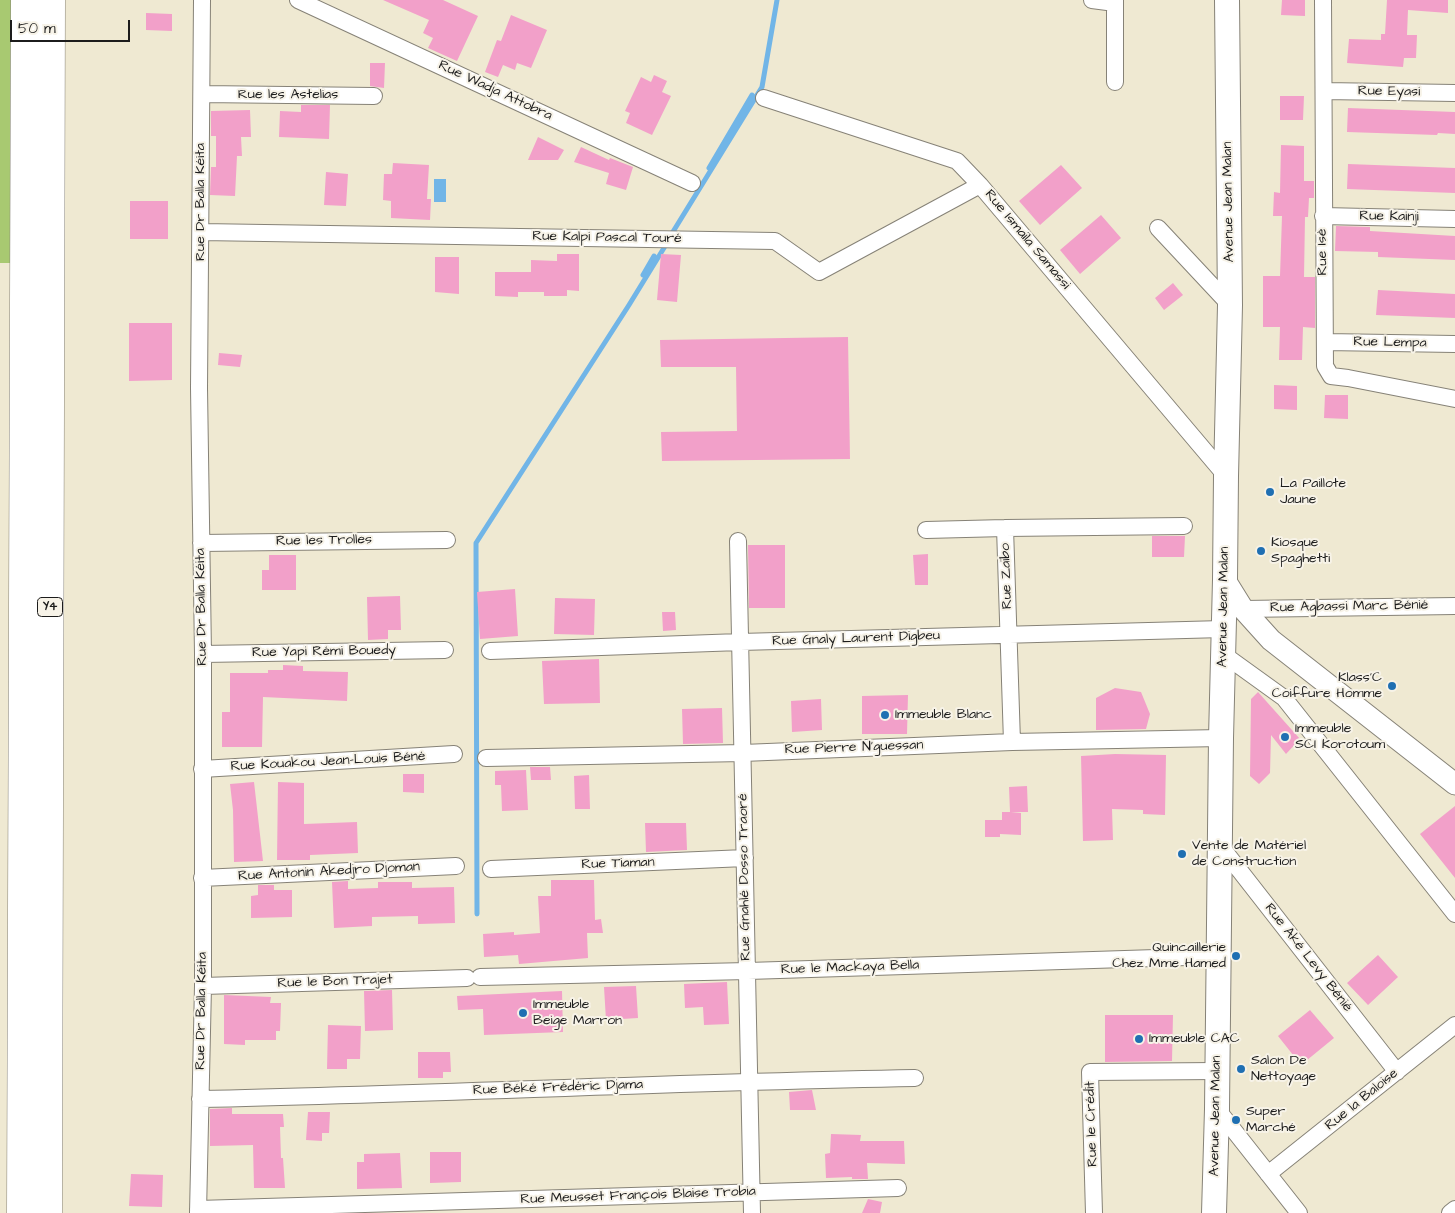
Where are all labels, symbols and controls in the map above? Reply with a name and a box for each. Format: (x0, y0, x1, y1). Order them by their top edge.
scale bar (12, 10, 132, 42)
text: 50 m (18, 18, 56, 39)
street label: Rue Wadja Attobra (435, 57, 555, 125)
street label: Rue Eyasi (1358, 83, 1420, 101)
street label: Rue les Astelias (238, 87, 338, 103)
street label: Avenue Jean Malan (1220, 141, 1238, 263)
street label: Rue Dr Balla Kéita (193, 143, 209, 261)
street label: Rue Ismaïla Samassi (980, 187, 1074, 293)
street label: Rue Kainji (1359, 208, 1419, 226)
street label: Rue Kalpi Pascal Touré (532, 228, 682, 248)
street label: Rue Isè (1314, 228, 1332, 276)
street label: Rue Lempa (1353, 334, 1427, 352)
place label: La Paillote Jaune (1280, 476, 1346, 508)
marker: La Paillote Jaune (1264, 486, 1276, 498)
street label: Rue les Trolles (276, 532, 372, 550)
place label: Kiosque Spaghetti (1271, 535, 1330, 568)
street label: Rue Zaïbo (997, 543, 1017, 609)
marker: Kiosque Spaghetti (1255, 545, 1267, 557)
street label: Avenue Jean Malan (1215, 546, 1233, 668)
street label: Rue Dr Balla Kéita (193, 548, 211, 666)
street label: Rue Agbassi Marc Bénié (1270, 597, 1428, 617)
road number: Y4 (38, 598, 62, 616)
street label: Rue Gnaly Laurent Digbeu (772, 628, 940, 650)
street label: Rue Yapi Rémi Bouedy (252, 642, 396, 662)
place label: Klass'C Coiffure Homme (1272, 670, 1382, 702)
marker: Klass'C Coiffure Homme (1386, 680, 1398, 692)
place label: Immeuble Blanc (895, 707, 992, 723)
marker: Immeuble Blanc (879, 709, 891, 721)
place label: Immeuble SCI Korotoum (1295, 721, 1385, 754)
marker: Immeuble SCI Korotoum (1279, 731, 1291, 743)
street label: Rue Pierre N'guessan (784, 737, 924, 759)
street label: Rue Kouakou Jean-Louis Béné (230, 749, 426, 775)
street label: Rue Gnahlé Dosso Traoré (735, 793, 755, 961)
place label: Vente de Matériel de Construction (1192, 838, 1306, 870)
marker: Vente de Matériel de Construction (1176, 848, 1188, 860)
street label: Rue Tiaman (581, 854, 655, 874)
street label: Rue Antonin Akedjro Djoman (238, 859, 420, 885)
street label: Rue Aké Levy Bénié (1260, 900, 1356, 1016)
place label: Quincaillerie Chez Mme Hamed (1112, 940, 1226, 972)
marker: Quincaillerie Chez Mme Hamed (1230, 950, 1242, 962)
street label: Rue Dr Balla Kéita (193, 952, 211, 1070)
street label: Rue le Mackaya Bella (781, 957, 919, 979)
street label: Rue le Bon Trajet (277, 972, 393, 992)
place label: Immeuble Beige Marron (533, 997, 622, 1030)
marker: Immeuble Beige Marron (517, 1007, 529, 1019)
place label: Immeuble CAC (1149, 1031, 1240, 1047)
marker: Immeuble CAC (1133, 1033, 1145, 1045)
place label: Salon De Nettoyage (1251, 1053, 1316, 1086)
street label: Avenue Jean Malan (1207, 1055, 1225, 1177)
marker: Salon De Nettoyage (1235, 1063, 1247, 1075)
street label: Rue la Baloise (1322, 1065, 1402, 1135)
street label: Rue Béké Frédéric Djama (473, 1077, 643, 1099)
street label: Rue le Crédit (1082, 1081, 1102, 1167)
place label: Super Marché (1246, 1104, 1296, 1136)
marker: Super Marché (1230, 1114, 1242, 1126)
street label: Rue Meusset François Blaise Trobia (520, 1183, 756, 1209)

